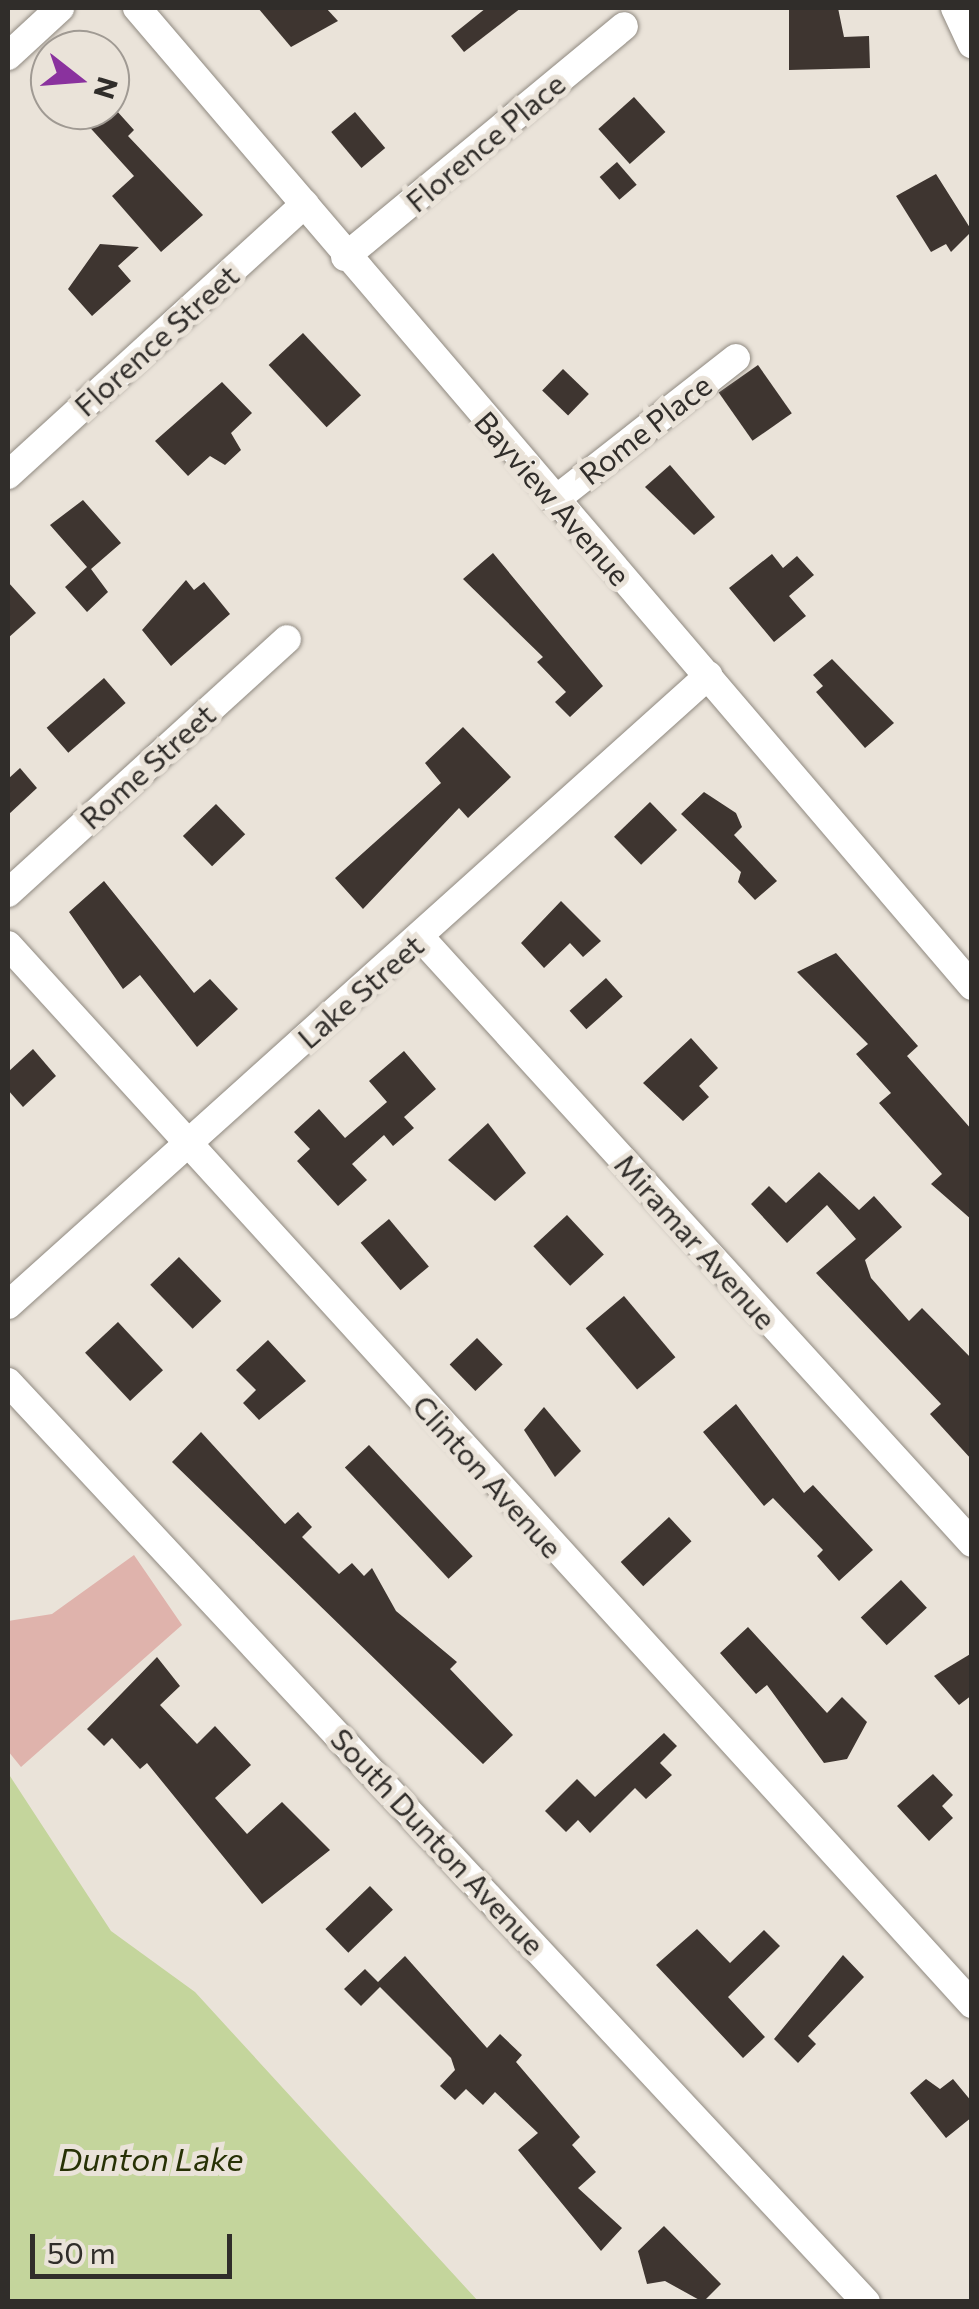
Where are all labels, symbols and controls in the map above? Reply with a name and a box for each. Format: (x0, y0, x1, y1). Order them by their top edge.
north arrow (30, 30, 130, 130)
street label: Florence Place (398, 65, 572, 219)
text: N (87, 73, 126, 103)
street label: Florence Street (67, 257, 245, 423)
street label: Rome Place (572, 366, 718, 492)
street label: Bayview Avenue (468, 404, 638, 592)
street label: Rome Street (72, 696, 222, 836)
street label: Lake Street (290, 927, 430, 1055)
street label: Miramar Avenue (608, 1146, 784, 1336)
street label: Clinton Avenue (406, 1387, 570, 1565)
street label: South Dunton Avenue (324, 1720, 552, 1962)
water label: Dunton Lake (59, 2139, 243, 2177)
scale bar (35, 2214, 238, 2276)
text: 50 m (47, 2233, 116, 2270)

